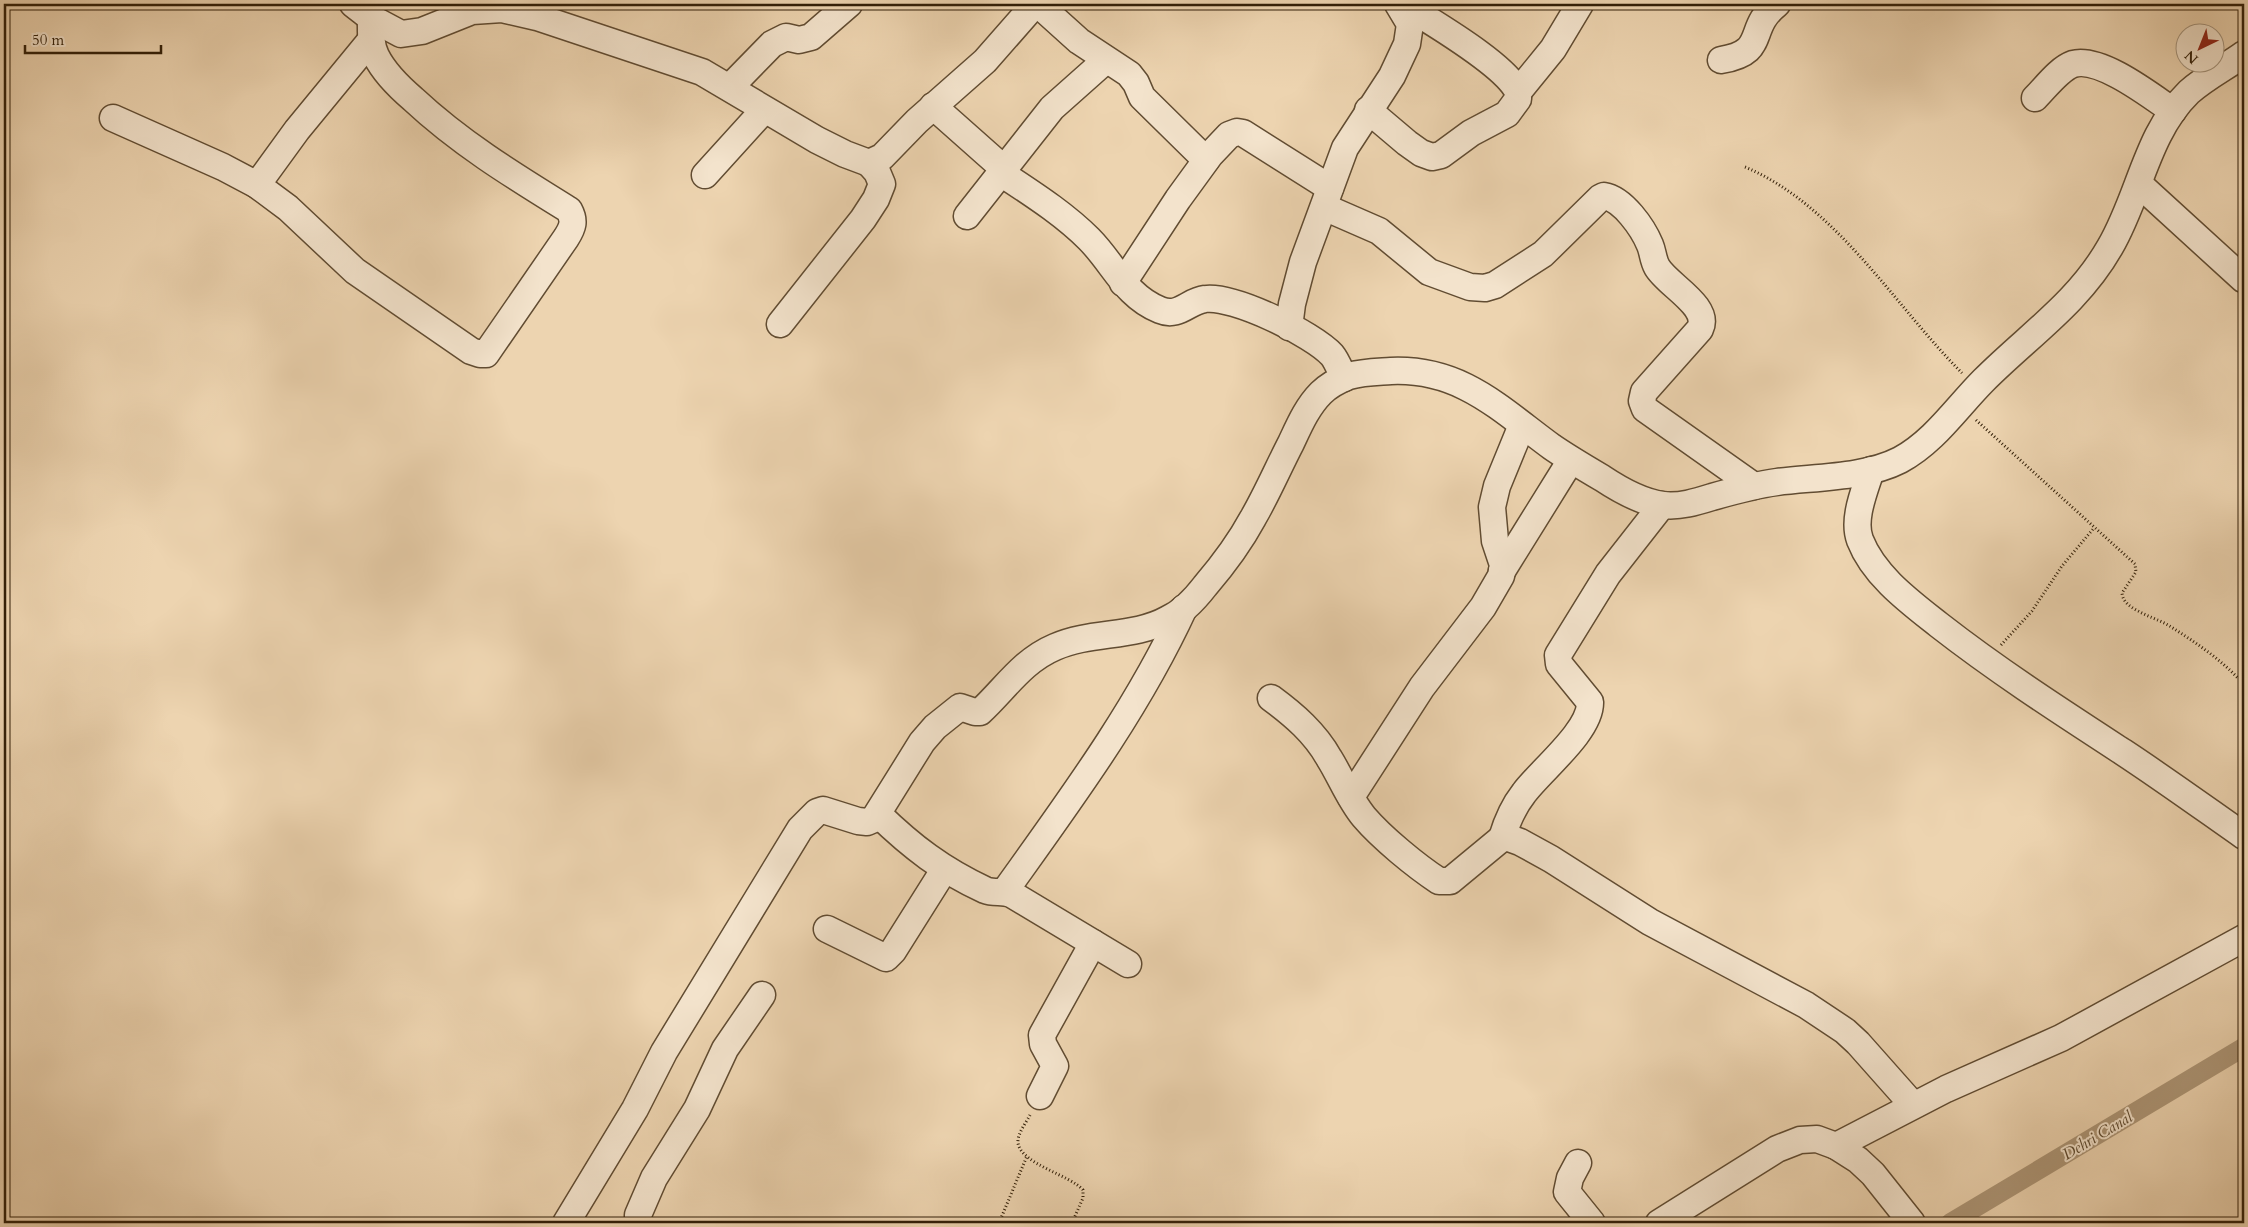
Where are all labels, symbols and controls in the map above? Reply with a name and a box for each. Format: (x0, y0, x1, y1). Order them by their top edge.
scale bar (25, 22, 161, 54)
north arrow (2176, 22, 2226, 72)
text: 50 m (32, 30, 64, 50)
text: N (2181, 46, 2202, 68)
water label: Dehri Canal (2058, 1106, 2137, 1166)

